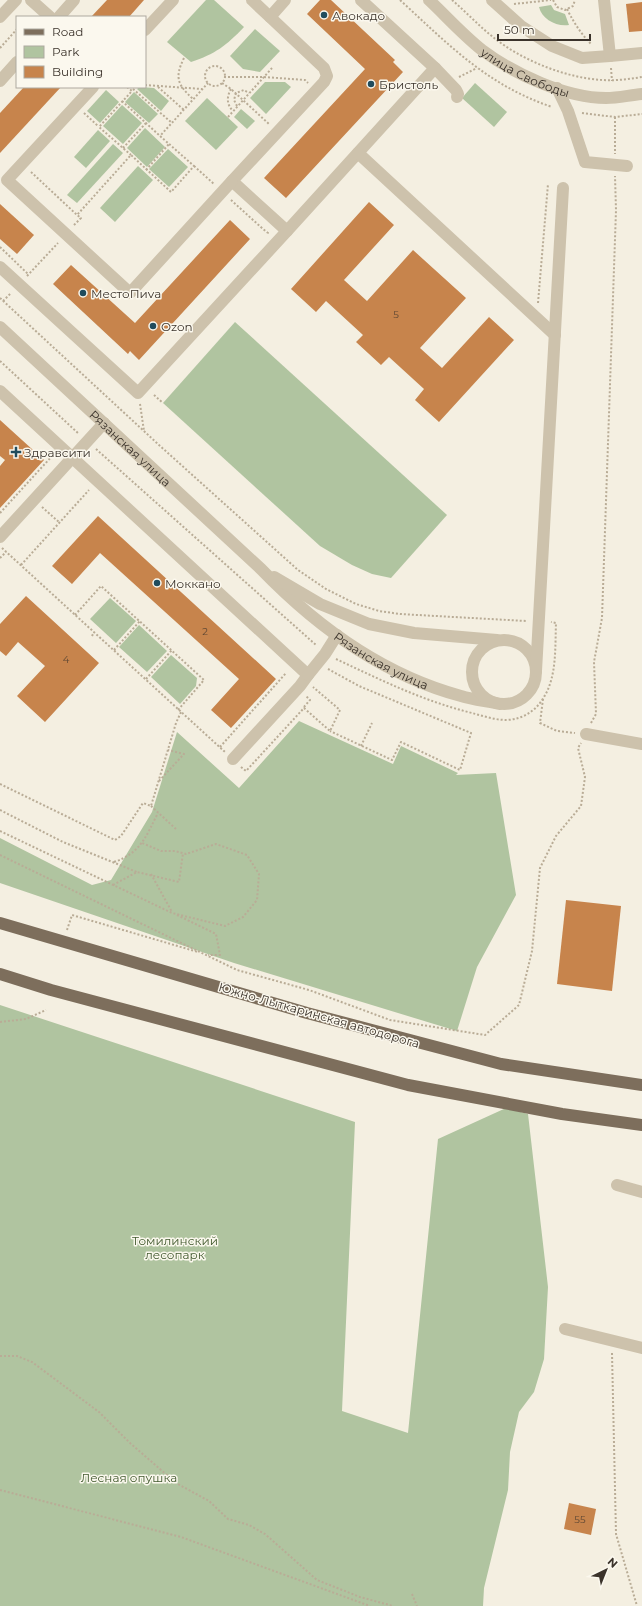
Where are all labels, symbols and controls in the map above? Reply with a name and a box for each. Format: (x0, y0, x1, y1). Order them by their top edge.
place label: Авокадо (332, 8, 386, 23)
marker: Авокадо (319, 10, 329, 20)
legend (16, 16, 146, 88)
scale bar (498, 16, 590, 42)
text: 50 m (504, 22, 535, 37)
text: Road (52, 24, 83, 39)
text: Park (52, 44, 80, 59)
street label: улица Свободы (477, 44, 571, 100)
text: Building (52, 64, 103, 79)
place label: Бристоль (379, 77, 438, 92)
marker: Бристоль (366, 79, 376, 89)
place label: МестоПиvа (91, 286, 161, 301)
marker: МестоПиvа (78, 288, 88, 298)
house number: 5 (393, 308, 399, 321)
place label: Ozon (161, 319, 193, 334)
marker: Ozon (148, 321, 158, 331)
street label: Рязанская улица (87, 407, 174, 489)
place label: Здравсити (24, 445, 91, 460)
marker: Здравсити (11, 447, 21, 457)
place label: Моккано (165, 576, 221, 591)
marker: Моккано (152, 578, 162, 588)
house number: 2 (202, 625, 208, 638)
street label: Рязанская улица (331, 628, 431, 692)
house number: 4 (63, 653, 70, 666)
street label: Южно-Лыткаринская автодорога (217, 979, 421, 1051)
park label: Томилинский лесопарк (132, 1233, 218, 1262)
park label: Лесная опушка (81, 1470, 177, 1485)
house number: 55 (574, 1513, 586, 1526)
north arrow (586, 1550, 626, 1590)
text: N (605, 1555, 621, 1571)

